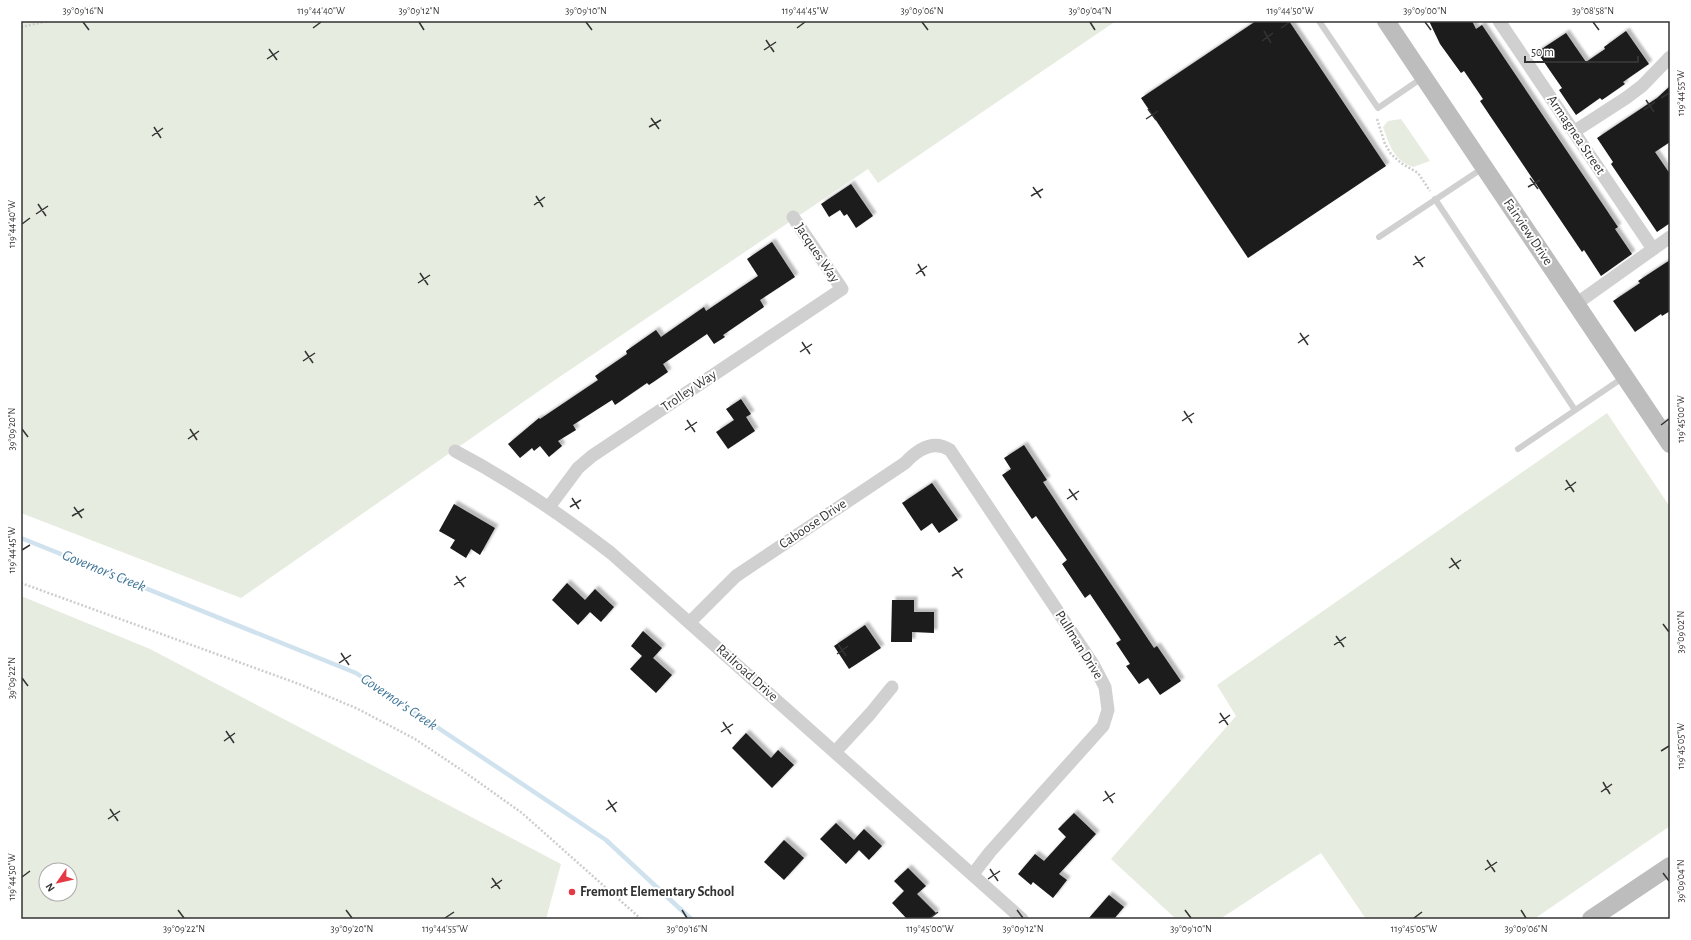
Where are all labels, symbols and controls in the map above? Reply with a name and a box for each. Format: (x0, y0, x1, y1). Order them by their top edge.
text: 39°09'16"N (62, 6, 104, 16)
text: 119°44'40"W (297, 6, 345, 16)
text: 39°09'12"N (398, 6, 440, 16)
text: 39°09'10"N (565, 6, 607, 16)
text: 119°44'45"W (782, 6, 828, 16)
text: 39°09'06"N (901, 6, 944, 16)
text: 39°09'04"N (1068, 6, 1112, 16)
text: 119°44'50"W (1266, 6, 1314, 16)
text: 39°09'00"N (1403, 6, 1447, 16)
text: 39°08'58"N (1572, 6, 1614, 16)
scale bar (1525, 38, 1638, 64)
text: 50 m (1531, 46, 1554, 58)
text: 119°44'55"W (1676, 70, 1686, 116)
street label: Armagnea Street (1544, 93, 1608, 178)
street label: Fairview Drive (1501, 196, 1555, 268)
text: 119°44'40"W (7, 200, 17, 248)
street label: Jacques Way (792, 221, 842, 285)
street label: Trolley Way (659, 368, 719, 414)
text: 119°45'00"W (1676, 395, 1686, 443)
text: 39°09'20"N (7, 408, 17, 450)
street label: Caboose Drive (777, 496, 849, 552)
text: 119°44'45"W (7, 527, 17, 573)
water label: Governor's Creek (60, 547, 148, 595)
street label: Pullman Drive (1053, 609, 1105, 681)
text: 39°09'02"N (1676, 611, 1686, 653)
street label: Railroad Drive (714, 642, 780, 704)
text: 39°09'22"N (7, 657, 17, 699)
water label: Governor's Creek (358, 671, 440, 733)
text: 119°45'05"W (1676, 723, 1686, 769)
text: 119°44'50"W (7, 853, 17, 901)
text: 39°09'04"N (1676, 859, 1686, 903)
north arrow (38, 862, 78, 902)
text: N (43, 881, 57, 894)
place label: Fremont Elementary School (580, 885, 735, 899)
marker: Fremont Elementary School (567, 887, 577, 897)
text: 39°09'22"N (163, 924, 205, 934)
text: 39°09'20"N (331, 924, 373, 934)
text: 119°44'55"W (422, 924, 468, 934)
text: 39°09'16"N (666, 924, 708, 934)
text: 119°45'00"W (906, 924, 954, 934)
text: 39°09'12"N (1002, 924, 1044, 934)
text: 39°09'10"N (1170, 924, 1212, 934)
text: 119°45'05"W (1391, 924, 1437, 934)
text: 39°09'06"N (1505, 924, 1548, 934)

